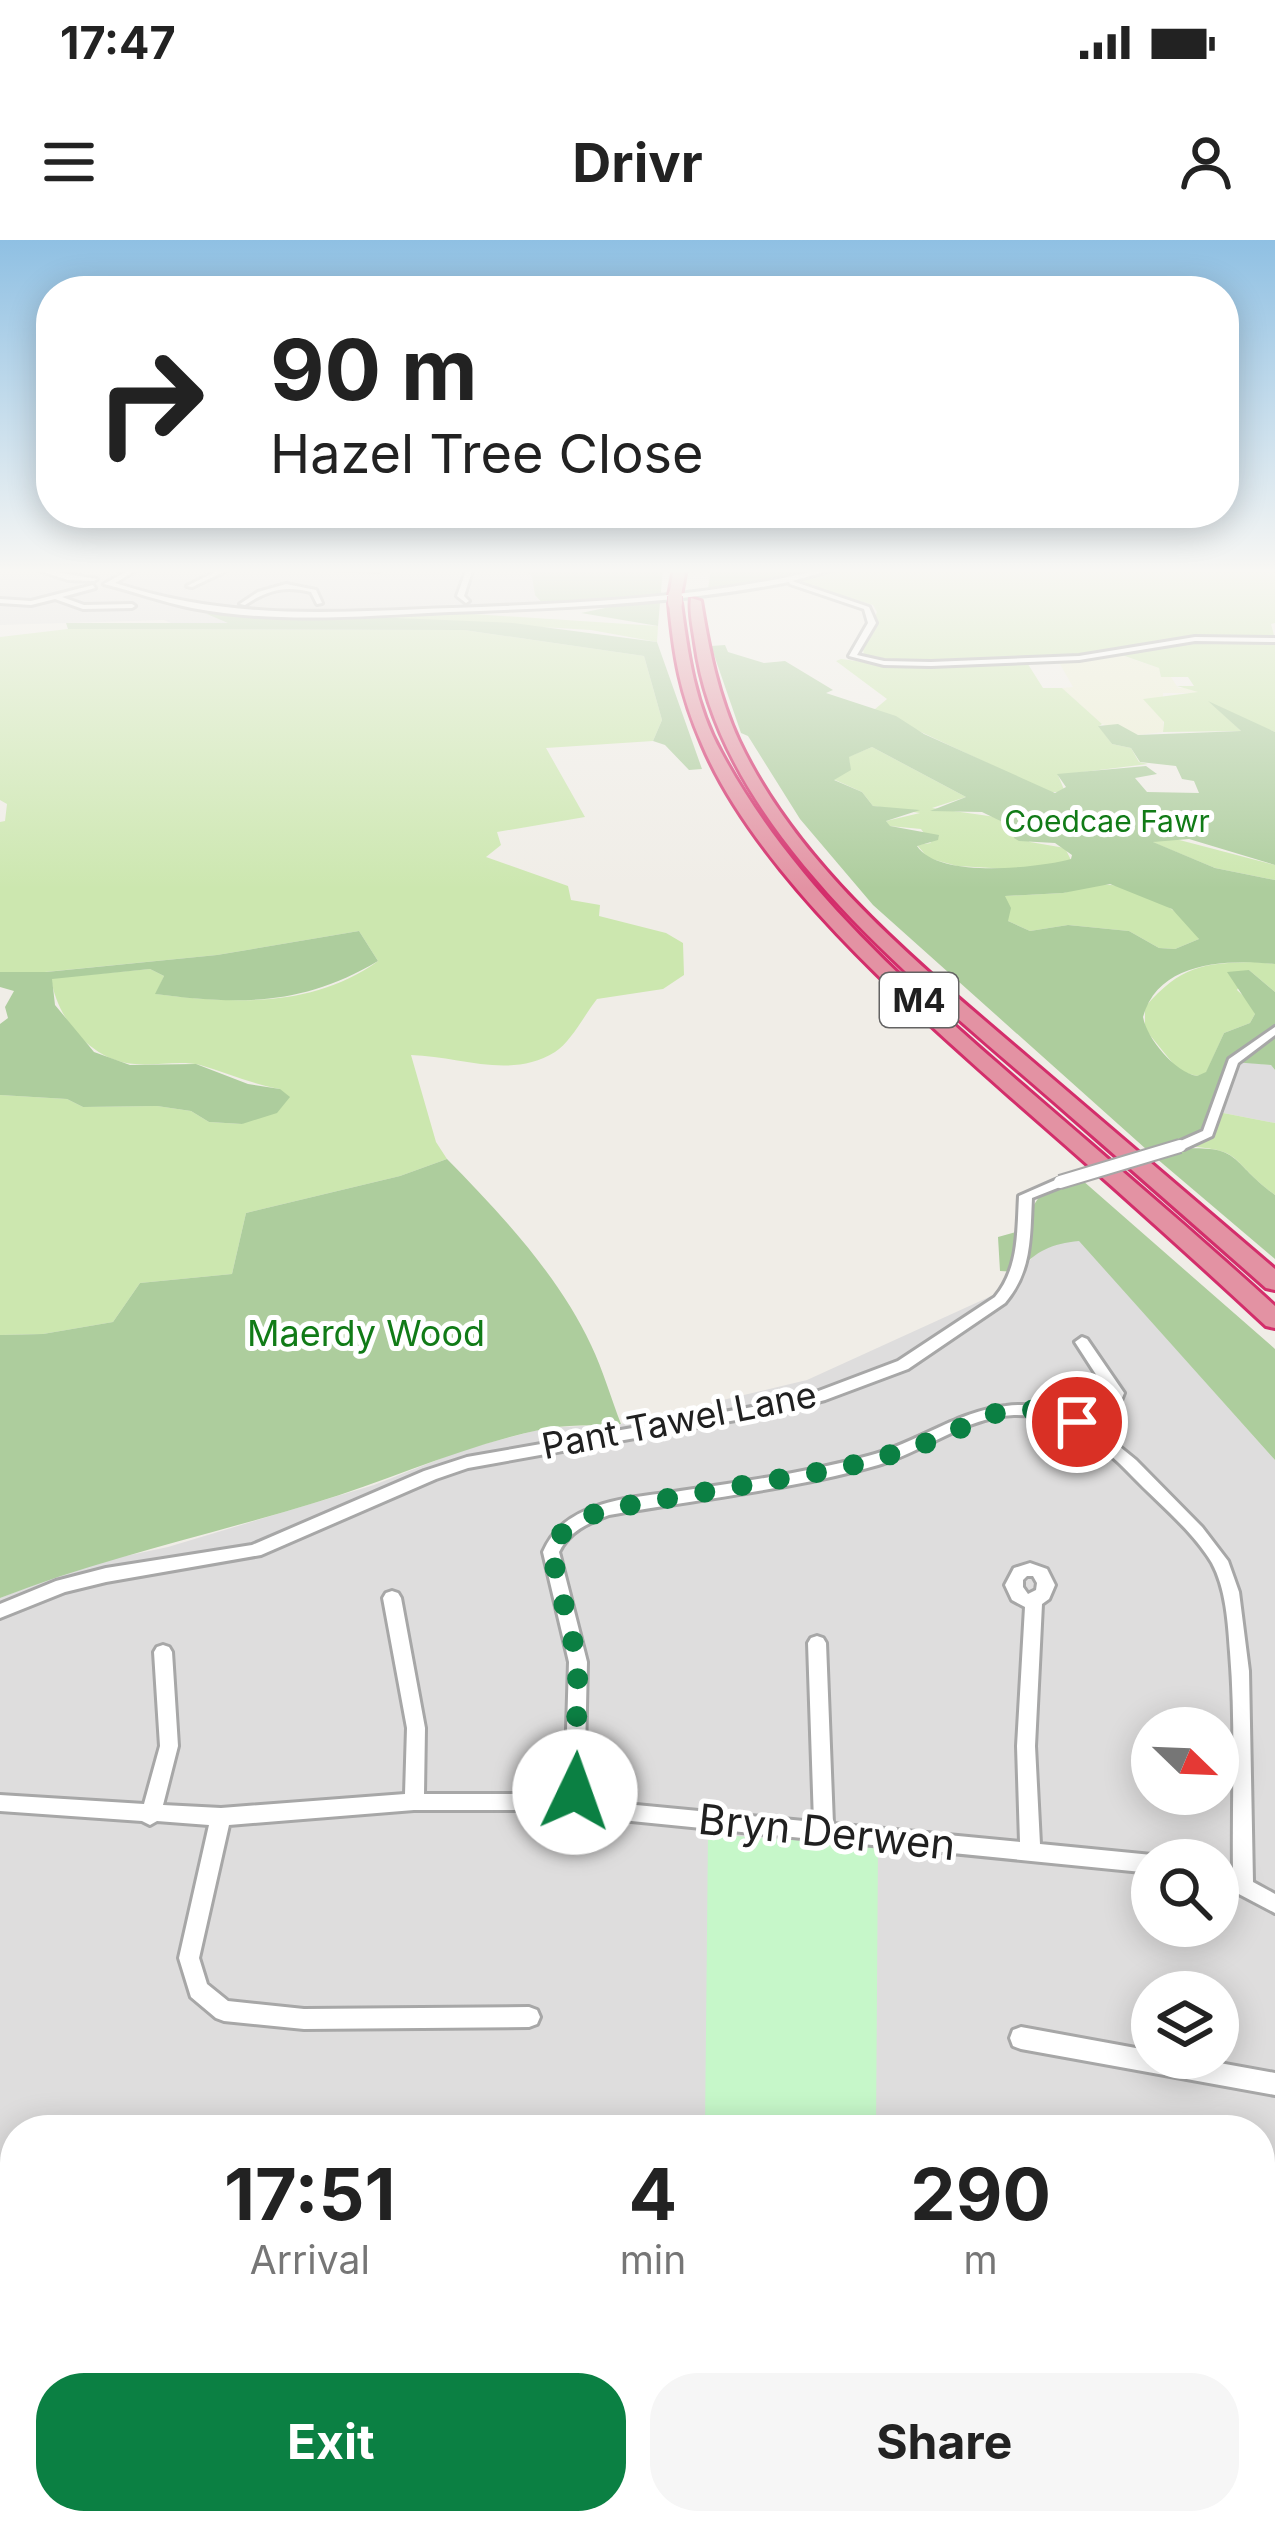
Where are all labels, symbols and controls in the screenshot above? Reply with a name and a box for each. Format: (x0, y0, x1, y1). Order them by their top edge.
text: 17:47 (60, 15, 176, 70)
icon: menu (36, 129, 102, 195)
icon: person (1173, 129, 1239, 195)
text: Drivr (572, 130, 703, 195)
text: 90 m (270, 319, 478, 420)
icon: right (72, 324, 228, 480)
text: Hazel Tree Close (270, 421, 704, 486)
park label: Coedcae Fawr (1004, 803, 1210, 839)
road number: M4 (880, 973, 958, 1027)
park label: Maerdy Wood (247, 1311, 485, 1355)
pin (1026, 1371, 1128, 1473)
street label: Pant Tawel Lane (538, 1372, 820, 1468)
icon: arrive (1044, 1389, 1110, 1455)
north arrow (1131, 1707, 1239, 1815)
map controls (1131, 1707, 1239, 2079)
position arrow (512, 1729, 638, 1855)
street label: Bryn Derwen (696, 1793, 958, 1870)
button: search (1131, 1839, 1239, 1947)
button: layers (1131, 1971, 1239, 2079)
text: 17:51 (224, 2150, 396, 2237)
text: 4 (629, 2150, 677, 2237)
text: 290 (910, 2150, 1051, 2237)
text: Arrival (250, 2236, 370, 2283)
text: min (620, 2236, 686, 2283)
text: m (964, 2236, 998, 2283)
button: Exit (36, 2373, 626, 2511)
button: Share (650, 2373, 1239, 2511)

